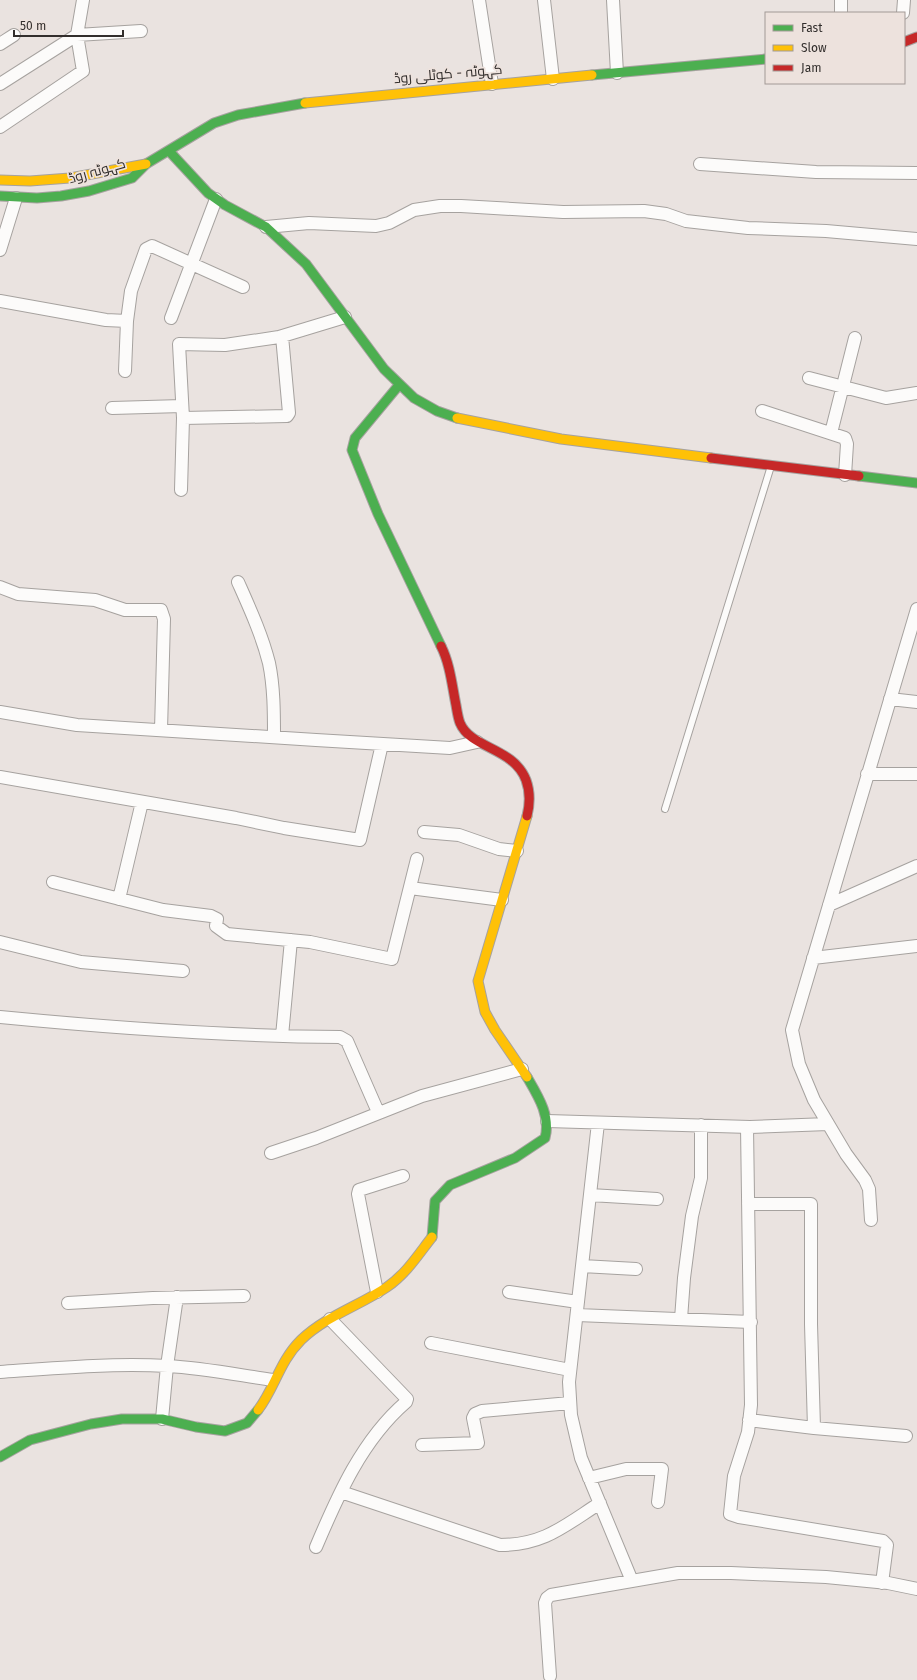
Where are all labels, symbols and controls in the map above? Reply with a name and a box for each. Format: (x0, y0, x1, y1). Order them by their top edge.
scale bar (14, 12, 123, 38)
legend (765, 12, 905, 84)
text: 50 m (20, 19, 46, 33)
text: Fast (801, 21, 823, 35)
text: Slow (801, 41, 827, 55)
street label: کہوٹہ - کوٹلی روڈ (393, 61, 503, 87)
text: Jam (801, 61, 821, 75)
street label: کہوٹہ روڈ (67, 155, 127, 187)

